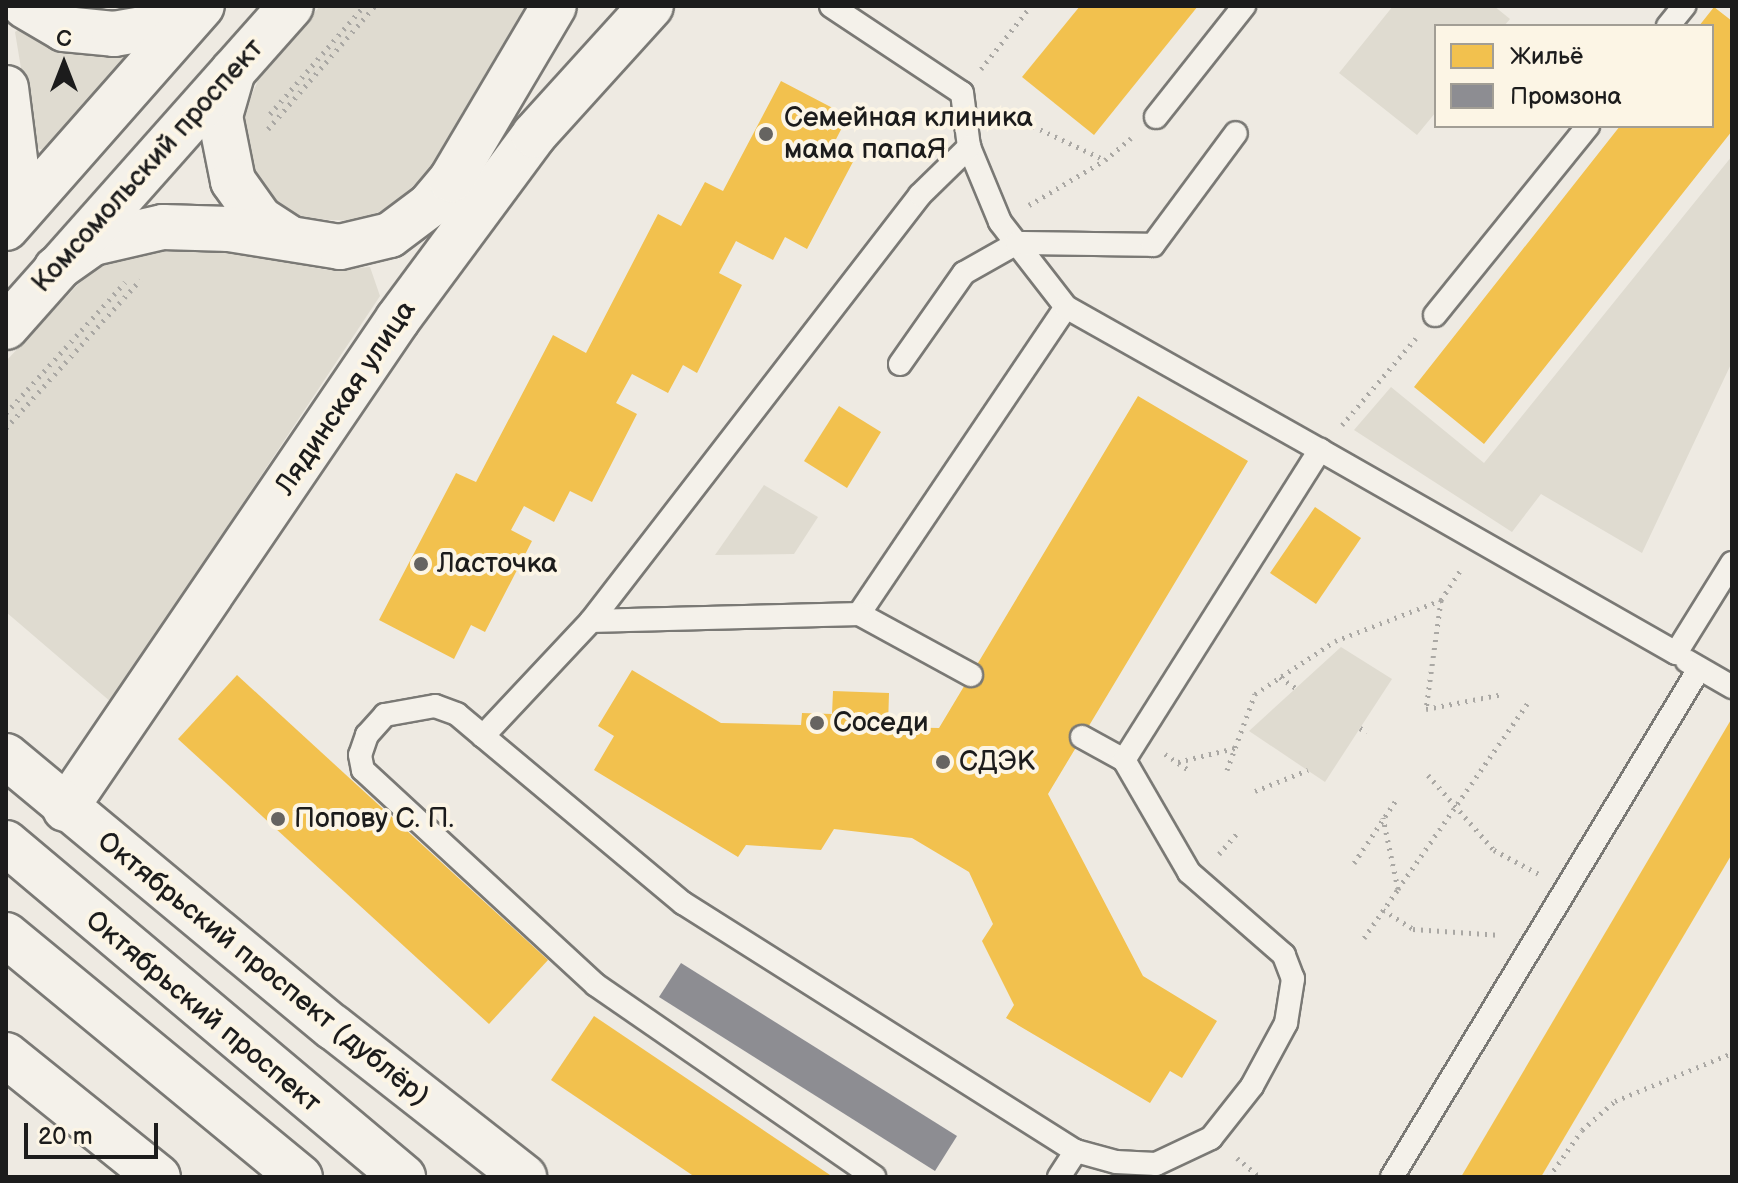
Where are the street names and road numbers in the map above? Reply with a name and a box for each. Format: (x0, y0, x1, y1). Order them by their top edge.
street label: Комсомольский проспект (25, 32, 271, 300)
street label: Лядинская улица (269, 294, 423, 502)
street label: Октябрьский проспект (дублёр) (90, 825, 436, 1113)
street label: Октябрьский проспект (79, 904, 327, 1120)

